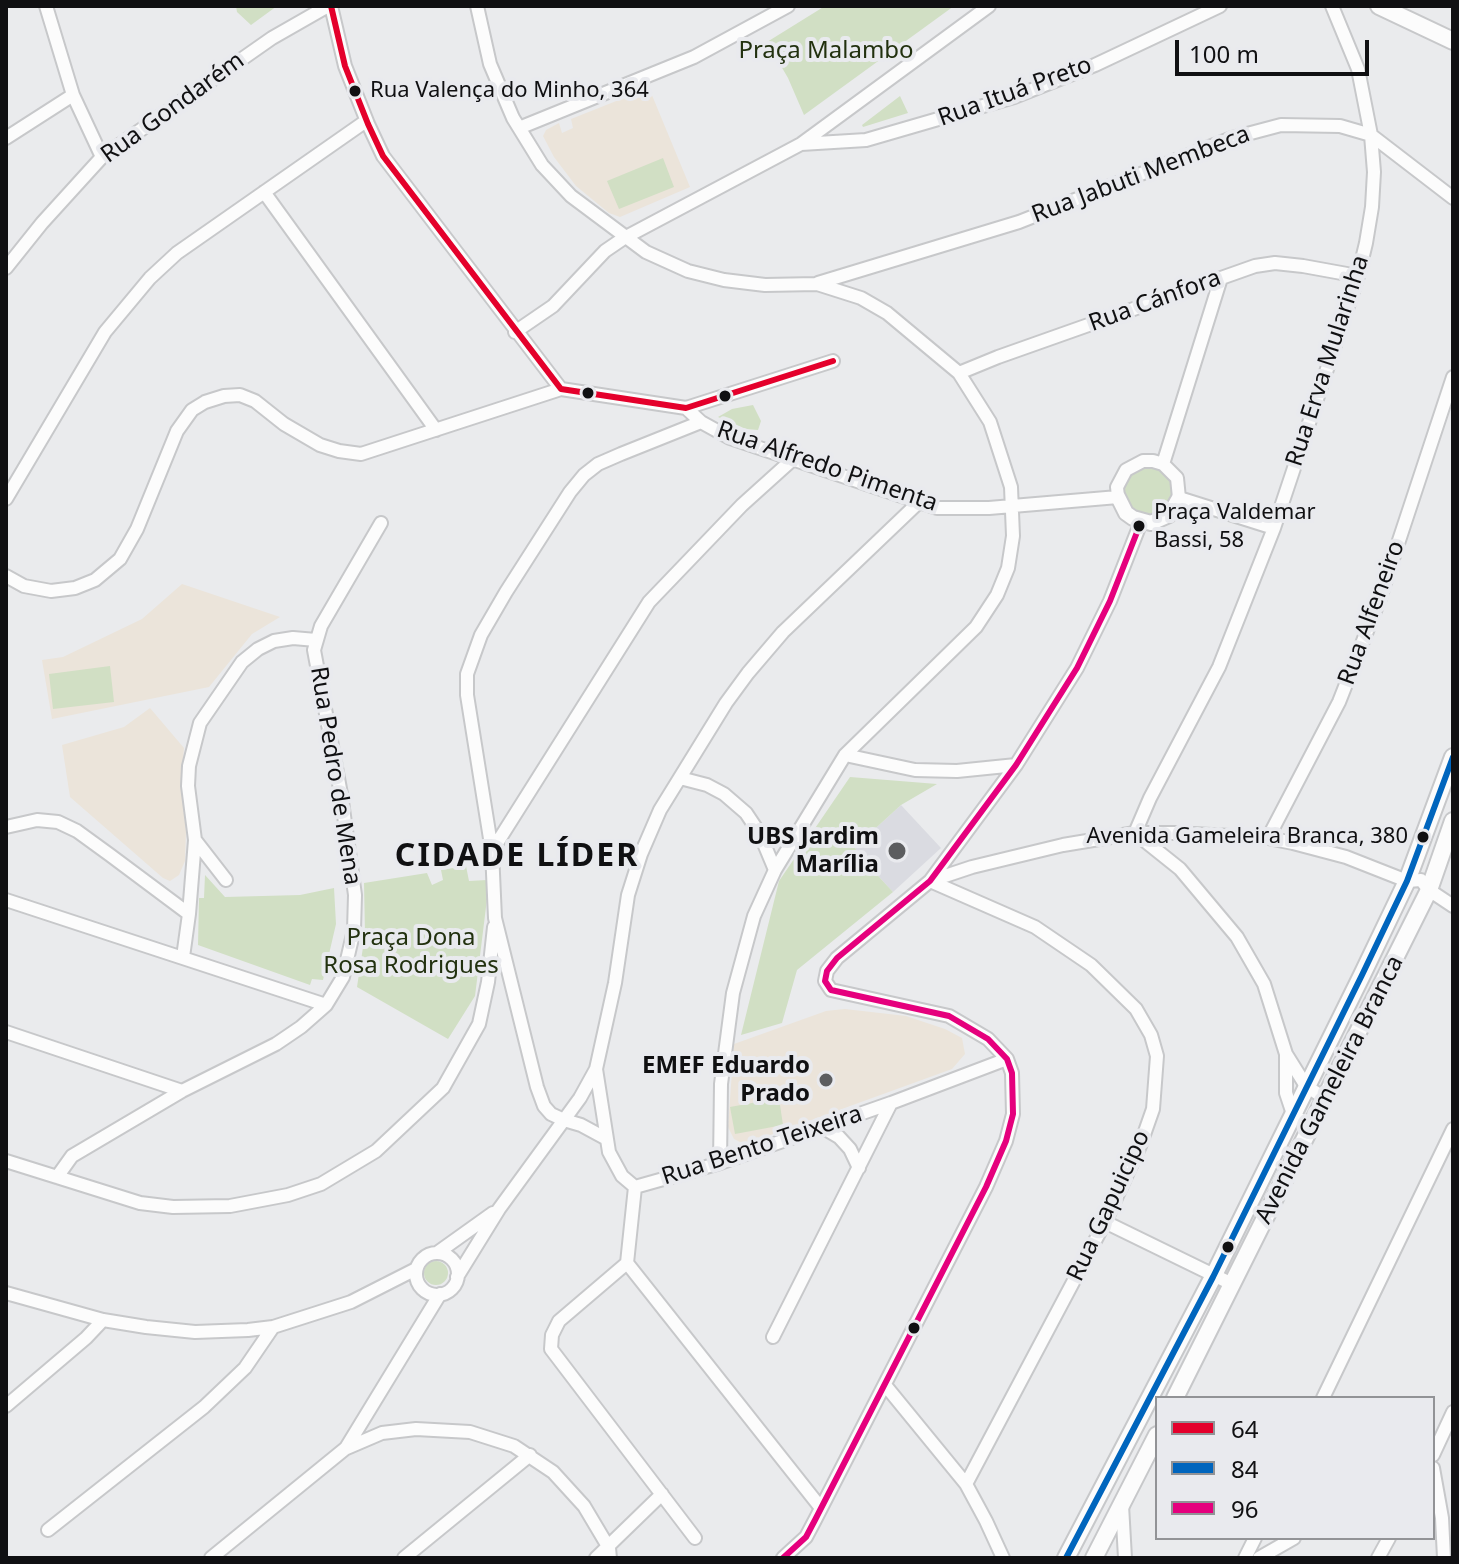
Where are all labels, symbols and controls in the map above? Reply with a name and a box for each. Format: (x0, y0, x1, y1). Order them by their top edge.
scale bar (1179, 24, 1373, 74)
park label: Praça Malambo (738, 37, 914, 65)
text: 100 m (1189, 37, 1259, 70)
street label: Rua Gondarém (96, 46, 250, 170)
street label: Rua Ituá Preto (934, 51, 1096, 133)
place label: Rua Valença do Minho, 364 (370, 78, 649, 104)
marker: Rua Valença do Minho, 364 (347, 83, 363, 99)
street label: Rua Jabuti Membeca (1028, 120, 1254, 230)
street label: Rua Erva Mularinha (1280, 252, 1376, 470)
street label: Rua Cánfora (1085, 264, 1225, 338)
unlabelled marker (580, 385, 596, 401)
unlabelled marker (717, 388, 733, 404)
street label: Rua Alfredo Pimenta (713, 416, 941, 518)
place label: Praça Valdemar Bassi, 58 (1154, 500, 1316, 552)
marker: Praça Valdemar Bassi, 58 (1131, 518, 1147, 534)
street label: Rua Alfeneiro (1333, 537, 1411, 689)
street label: Rua Pedro de Mena (304, 665, 366, 887)
place label: UBS Jardim Marília (747, 823, 879, 879)
place label: Avenida Gameleira Branca, 380 (1087, 824, 1408, 850)
marker: Avenida Gameleira Branca, 380 (1415, 829, 1431, 845)
district label: CIDADE LÍDER (395, 838, 639, 876)
marker: UBS Jardim Marília (886, 840, 908, 862)
park label: Praça Dona Rosa Rodrigues (323, 924, 499, 980)
street label: Avenida Gameleira Branca (1250, 951, 1410, 1229)
place label: EMEF Eduardo Prado (642, 1052, 810, 1108)
marker: EMEF Eduardo Prado (817, 1071, 835, 1089)
street label: Rua Bento Teixeira (658, 1100, 866, 1192)
street label: Rua Gapuicipo (1061, 1126, 1157, 1286)
unlabelled marker (1220, 1239, 1236, 1255)
unlabelled marker (906, 1320, 922, 1336)
legend (1155, 1396, 1435, 1540)
text: 64 (1231, 1412, 1258, 1445)
text: 84 (1231, 1452, 1258, 1485)
text: 96 (1231, 1492, 1258, 1525)

